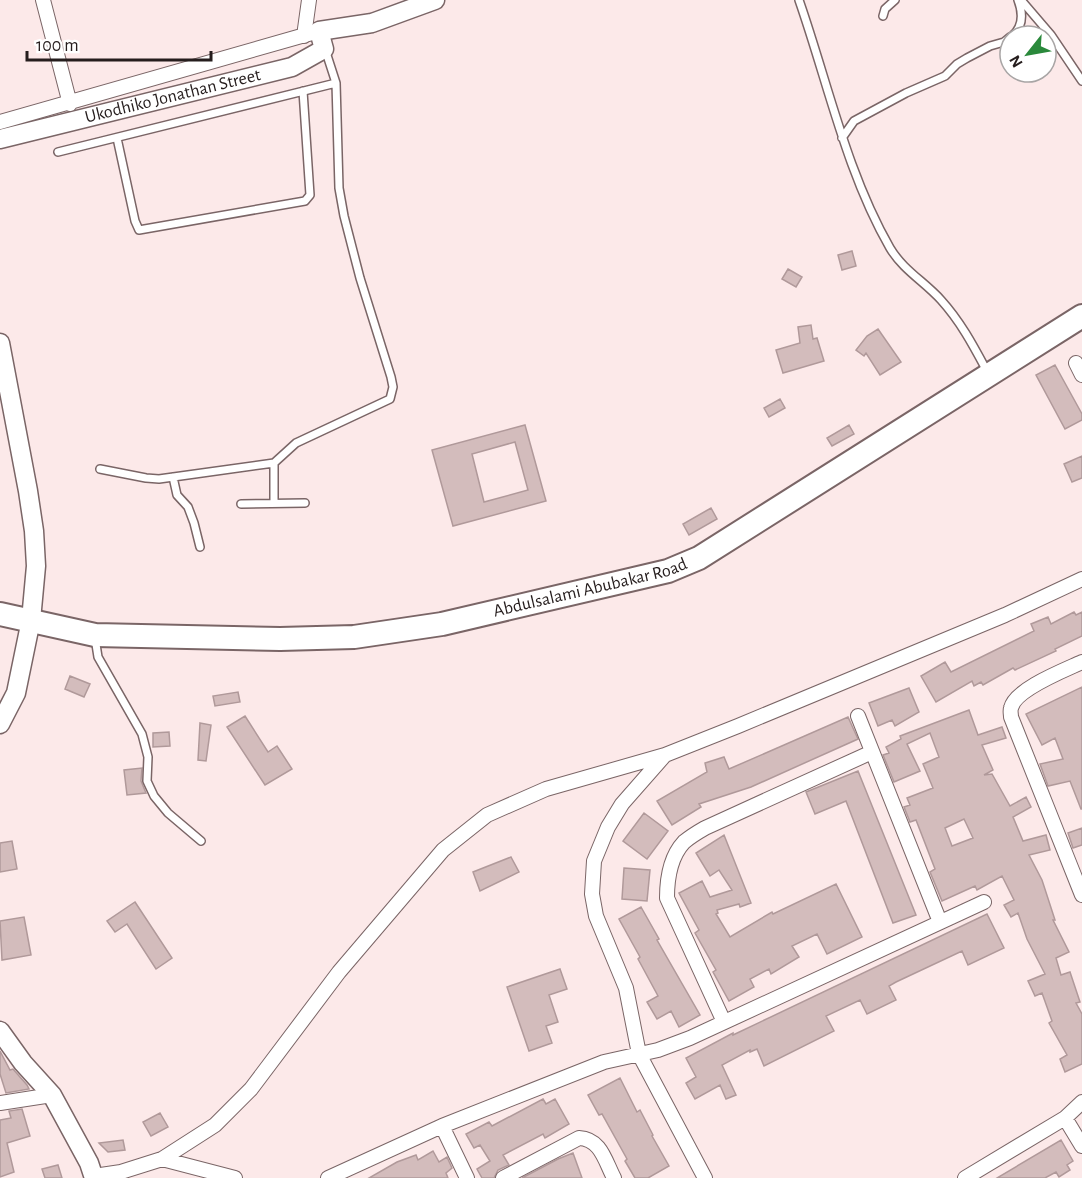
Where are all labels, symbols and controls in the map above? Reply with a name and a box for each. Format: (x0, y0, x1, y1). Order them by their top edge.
scale bar (27, 24, 212, 62)
north arrow (998, 24, 1058, 84)
text: 100 m (36, 37, 79, 55)
text: N (1006, 52, 1026, 70)
street label: Ukodhiko Jonathan Street (83, 66, 263, 127)
street label: Abdulsalami Abubakar Road (492, 555, 690, 621)

